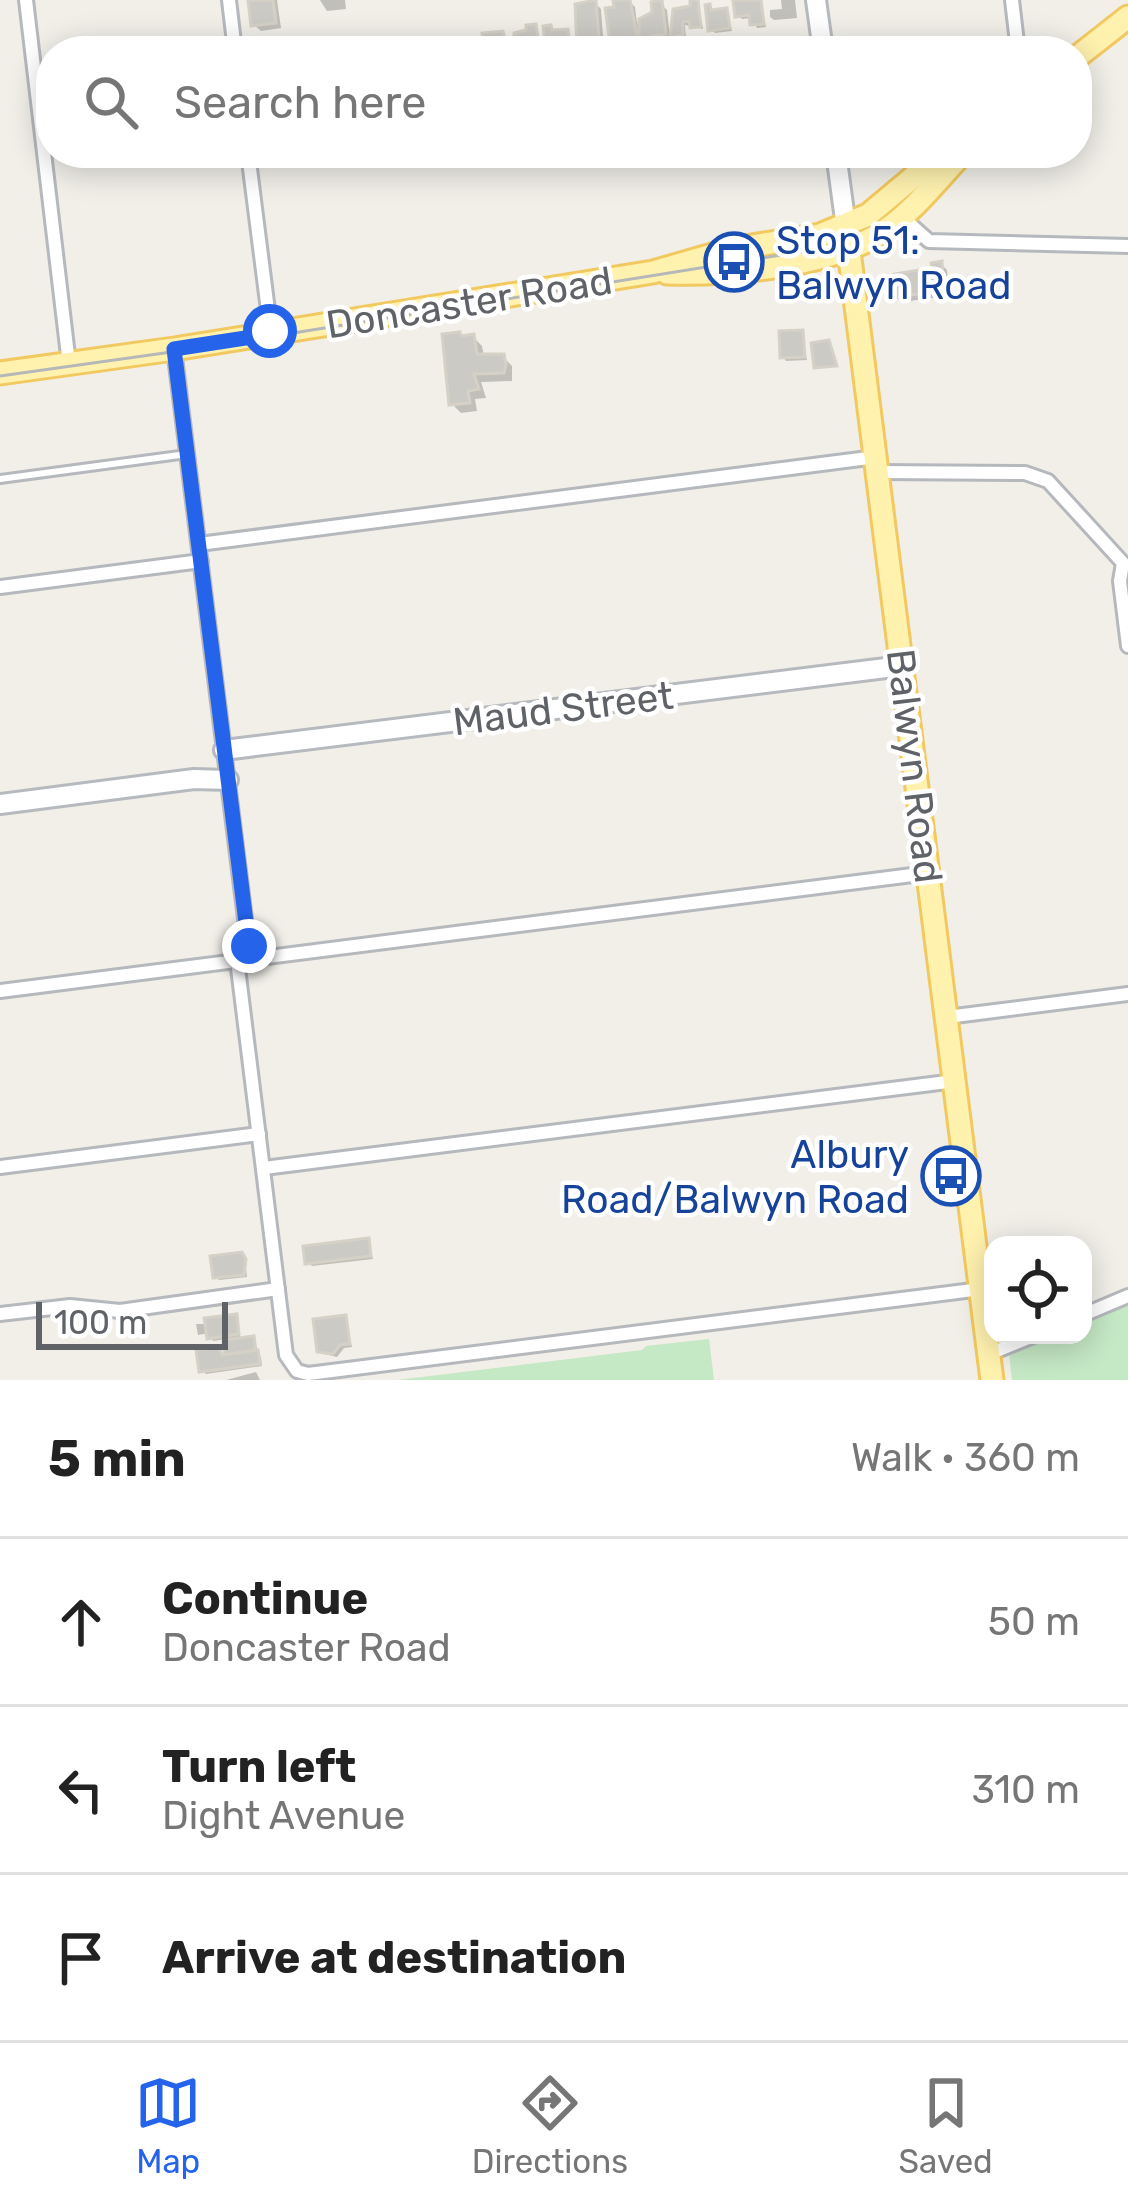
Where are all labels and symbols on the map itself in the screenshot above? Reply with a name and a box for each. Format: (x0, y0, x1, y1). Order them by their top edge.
place label: Stop 51: Balwyn Road (776, 218, 1011, 309)
bus stop icon: Stop 51: Balwyn Road (703, 231, 765, 293)
street label: Doncaster Road (323, 258, 615, 348)
route start (243, 304, 297, 358)
street label: Balwyn Road (877, 646, 951, 886)
street label: Maud Street (450, 673, 676, 745)
route end (222, 919, 276, 973)
place label: Albury Road/Balwyn Road (561, 1132, 909, 1223)
bus stop icon: Albury Road/Balwyn Road (920, 1145, 982, 1207)
scale bar (36, 1296, 228, 1349)

